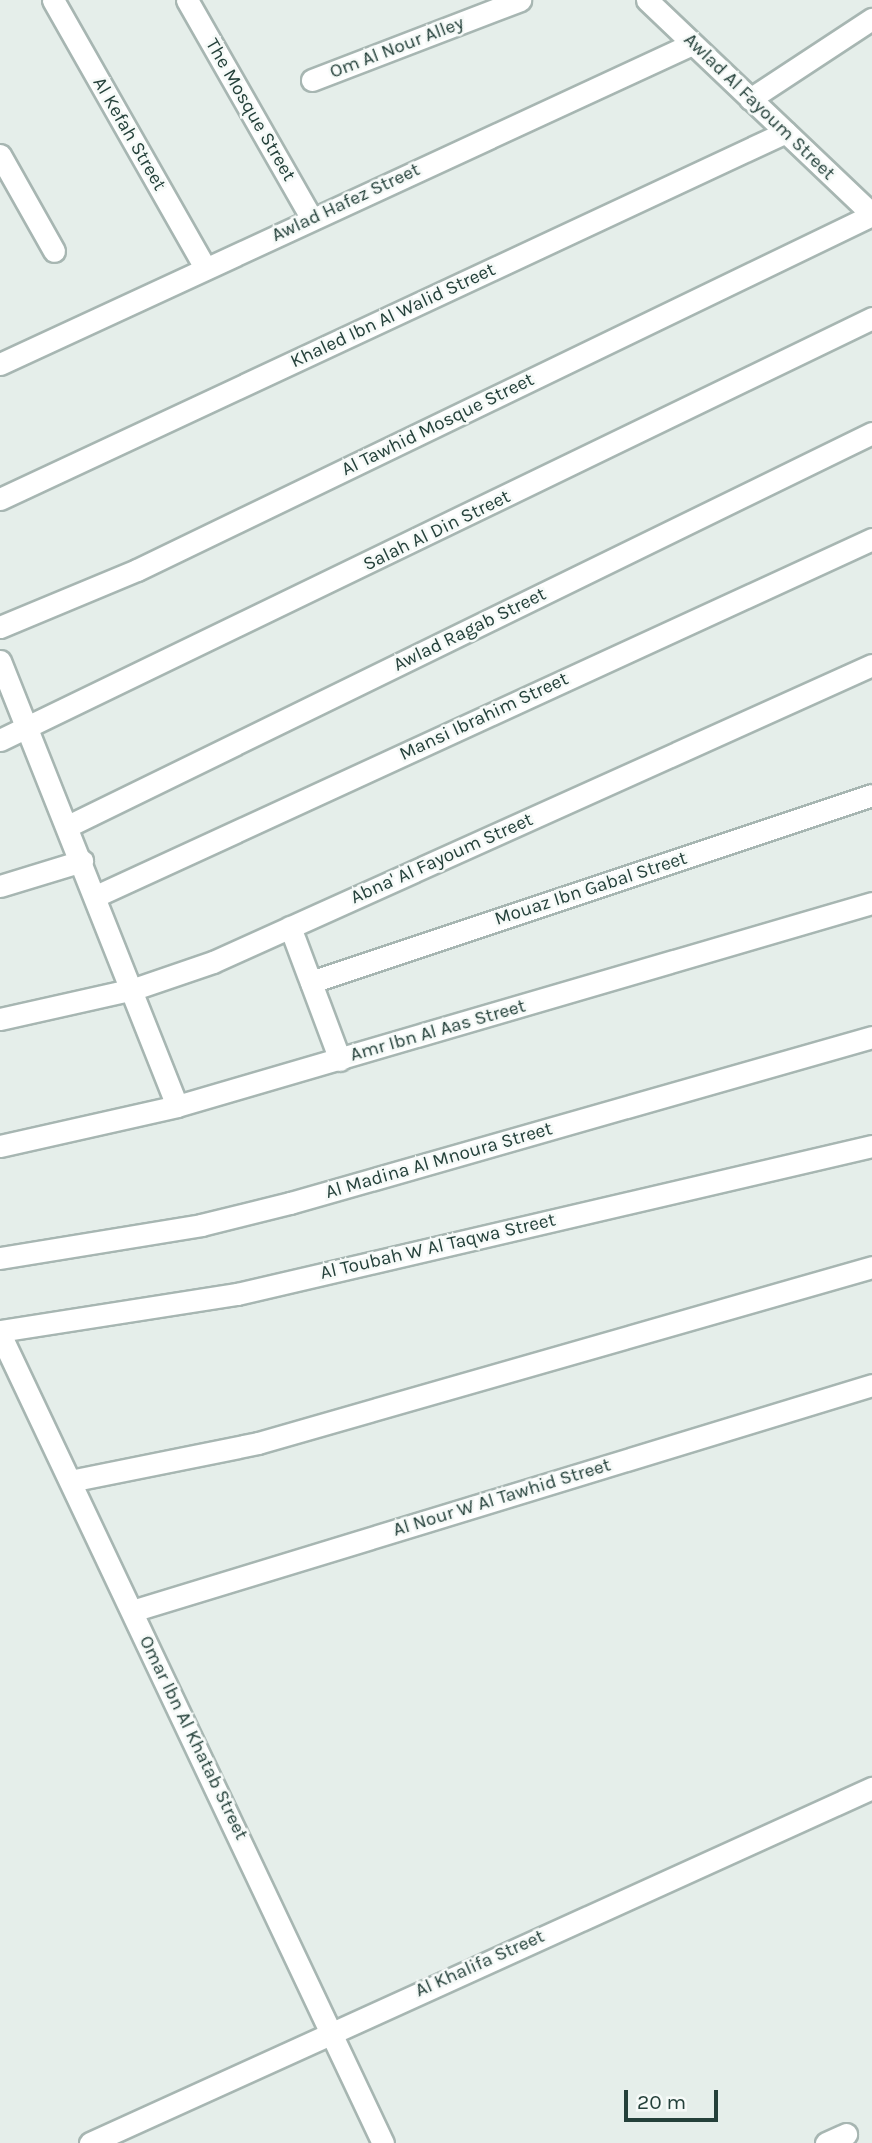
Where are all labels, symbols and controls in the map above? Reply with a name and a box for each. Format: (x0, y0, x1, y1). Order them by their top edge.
street label: Om Al Nour Alley (327, 12, 467, 84)
street label: Awlad Al Fayoum Street (679, 29, 839, 185)
street label: The Mosque Street (200, 35, 300, 185)
street label: Al Kefah Street (87, 73, 171, 195)
street label: Awlad Hafez Street (268, 159, 424, 247)
street label: Khaled Ibn Al Walid Street (287, 258, 499, 374)
street label: Al Tawhid Mosque Street (338, 368, 538, 482)
street label: Salah Al Din Street (360, 486, 514, 576)
street label: Awlad Ragab Street (390, 583, 550, 677)
street label: Mansi Ibrahim Street (396, 668, 572, 766)
street label: Abna' Al Fayoum Street (347, 809, 537, 909)
street label: Mouaz Ibn Gabal Street (492, 847, 690, 931)
street label: Amr Ibn Al Aas Street (348, 995, 528, 1067)
street label: Al Madina Al Mnoura Street (323, 1118, 555, 1204)
street label: Al Toubah W Al Taqwa Street (318, 1209, 558, 1285)
street label: Al Nour W Al Tawhid Street (390, 1454, 614, 1542)
street label: Omar Ibn Al Khatab Street (134, 1632, 252, 1844)
street label: Al Khalifa Street (412, 1925, 548, 2003)
scale bar (627, 2076, 722, 2120)
text: 20 m (637, 2090, 686, 2114)

